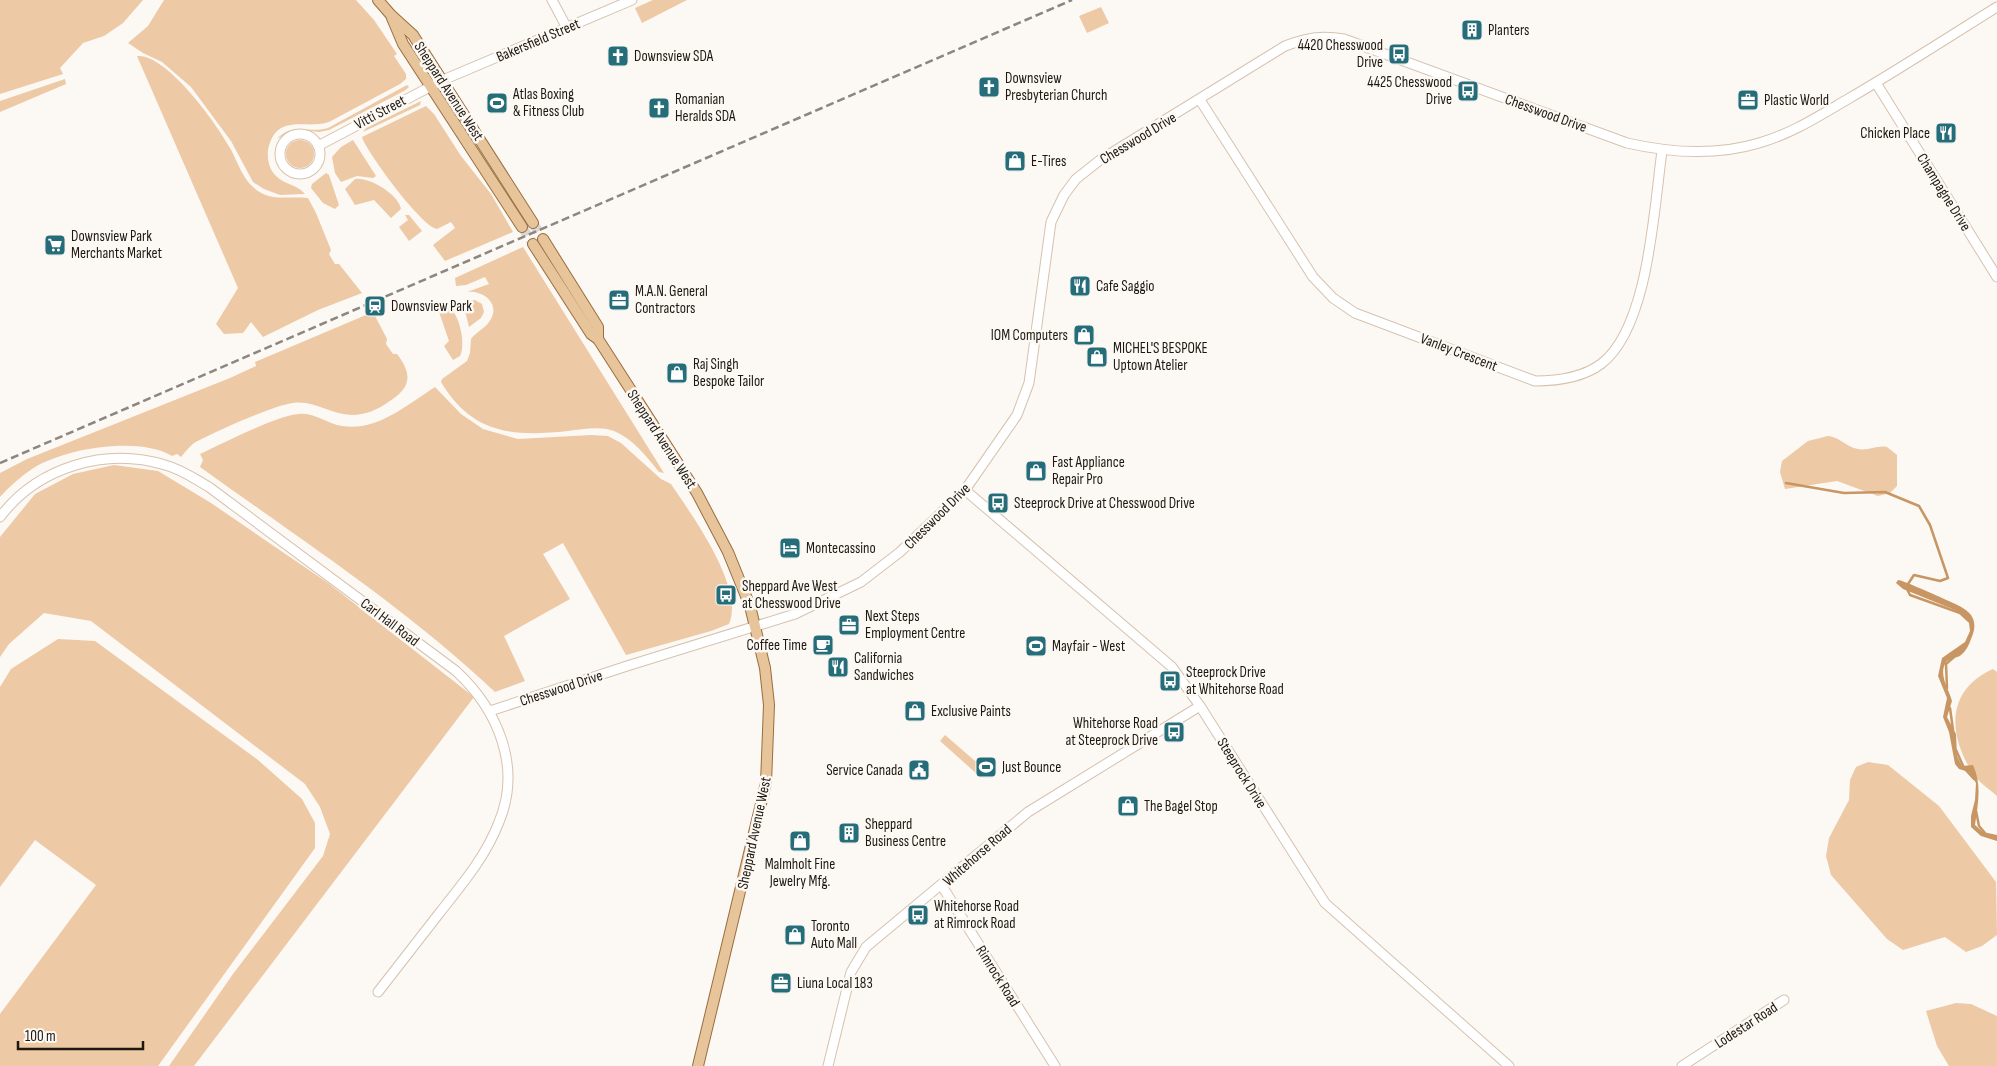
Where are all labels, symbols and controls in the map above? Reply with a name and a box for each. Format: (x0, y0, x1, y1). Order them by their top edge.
street label: Bakersfield Street (493, 14, 583, 67)
building icon: Planters (1460, 18, 1484, 42)
place label: Planters (1488, 21, 1529, 40)
place label: 4420 Chesswood Drive (1298, 36, 1383, 72)
street label: Sheppard Avenue West (409, 38, 488, 145)
bus stop icon: 4420 Chesswood Drive (1387, 42, 1411, 66)
church icon: Downsview SDA (606, 44, 630, 68)
place label: Downsview SDA (634, 47, 714, 66)
place label: Downsview Presbyterian Church (1005, 69, 1107, 105)
place label: 4425 Chesswood Drive (1367, 73, 1452, 109)
church icon: Downsview Presbyterian Church (977, 75, 1001, 99)
bus stop icon: 4425 Chesswood Drive (1456, 79, 1480, 103)
place label: Atlas Boxing & Fitness Club (512, 85, 584, 121)
office icon: Plastic World (1736, 88, 1760, 112)
place label: Romanian Heralds SDA (675, 90, 736, 126)
street label: Chesswood Drive (1502, 90, 1589, 137)
street label: Vitti Street (351, 91, 410, 134)
sports icon: Atlas Boxing & Fitness Club (485, 91, 509, 115)
place label: Plastic World (1764, 91, 1829, 110)
church icon: Romanian Heralds SDA (647, 96, 671, 120)
street label: Chesswood Drive (1097, 108, 1180, 169)
restaurant icon: Chicken Place (1934, 121, 1958, 145)
place label: Chicken Place (1860, 124, 1930, 143)
shop icon: E-Tires (1003, 149, 1027, 173)
street label: Champagne Drive (1912, 150, 1975, 235)
place label: E-Tires (1031, 152, 1066, 171)
place label: Downsview Park Merchants Market (71, 227, 162, 263)
supermarket icon: Downsview Park Merchants Market (43, 233, 67, 257)
restaurant icon: Cafe Saggio (1068, 274, 1092, 298)
place label: Cafe Saggio (1096, 277, 1154, 296)
place label: M.A.N. General Contractors (635, 282, 708, 318)
office icon: M.A.N. General Contractors (607, 288, 631, 312)
station icon: Downsview Park (363, 294, 387, 318)
place label: Downsview Park (391, 297, 472, 316)
shop icon: IOM Computers (1072, 323, 1096, 347)
place label: IOM Computers (991, 326, 1068, 345)
street label: Vanley Crescent (1418, 329, 1500, 376)
place label: MICHEL'S BESPOKE Uptown Atelier (1113, 339, 1208, 375)
shop icon: MICHEL'S BESPOKE Uptown Atelier (1085, 345, 1109, 369)
place label: Raj Singh Bespoke Tailor (693, 355, 765, 391)
shop icon: Raj Singh Bespoke Tailor (665, 361, 689, 385)
street label: Sheppard Avenue West (622, 386, 701, 493)
place label: Fast Appliance Repair Pro (1052, 453, 1125, 489)
shop icon: Fast Appliance Repair Pro (1024, 459, 1048, 483)
street label: Chesswood Drive (900, 479, 974, 553)
bus stop icon: Steeprock Drive at Chesswood Drive (986, 491, 1010, 515)
place label: Steeprock Drive at Chesswood Drive (1014, 494, 1195, 513)
hotel icon: Montecassino (778, 536, 802, 560)
place label: Montecassino (806, 539, 876, 558)
place label: Sheppard Ave West at Chesswood Drive (742, 577, 841, 613)
bus stop icon: Sheppard Ave West at Chesswood Drive (714, 583, 738, 607)
street label: Carl Hall Road (357, 594, 423, 651)
place label: Next Steps Employment Centre (865, 607, 965, 643)
office icon: Next Steps Employment Centre (837, 613, 861, 637)
cafe icon: Coffee Time (811, 633, 835, 657)
sports icon: Mayfair - West (1024, 634, 1048, 658)
place label: Coffee Time (746, 636, 807, 655)
place label: Mayfair - West (1052, 637, 1126, 656)
place label: California Sandwiches (854, 649, 914, 685)
restaurant icon: California Sandwiches (826, 655, 850, 679)
place label: Steeprock Drive at Whitehorse Road (1186, 663, 1284, 699)
street label: Chesswood Drive (517, 666, 605, 711)
bus stop icon: Steeprock Drive at Whitehorse Road (1158, 669, 1182, 693)
shop icon: Exclusive Paints (903, 699, 927, 723)
place label: Exclusive Paints (931, 702, 1011, 721)
place label: Whitehorse Road at Steeprock Drive (1066, 714, 1158, 750)
bus stop icon: Whitehorse Road at Steeprock Drive (1162, 720, 1186, 744)
street label: Steeprock Drive (1212, 734, 1271, 812)
sports icon: Just Bounce (974, 755, 998, 779)
public building icon: Service Canada (907, 758, 931, 782)
place label: Just Bounce (1001, 758, 1061, 777)
place label: Service Canada (826, 761, 903, 780)
street label: Sheppard Avenue West (733, 775, 776, 891)
shop icon: The Bagel Stop (1116, 794, 1140, 818)
place label: The Bagel Stop (1144, 797, 1218, 816)
place label: Sheppard Business Centre (865, 815, 946, 851)
street label: Whitehorse Road (939, 820, 1016, 890)
building icon: Sheppard Business Centre (837, 821, 861, 845)
shop icon: Malmholt Fine Jewelry Mfg. (788, 829, 812, 853)
place label: Malmholt Fine Jewelry Mfg. (765, 855, 835, 891)
place label: Whitehorse Road at Rimrock Road (934, 897, 1019, 933)
bus stop icon: Whitehorse Road at Rimrock Road (906, 903, 930, 927)
place label: Toronto Auto Mall (810, 917, 857, 953)
shop icon: Toronto Auto Mall (783, 923, 807, 947)
street label: Rimrock Road (971, 942, 1024, 1010)
office icon: Liuna Local 183 (769, 971, 793, 995)
place label: Liuna Local 183 (797, 974, 873, 993)
street label: Lodestar Road (1711, 998, 1781, 1053)
scale bar (18, 1018, 142, 1050)
text: 100 m (25, 1027, 56, 1046)

